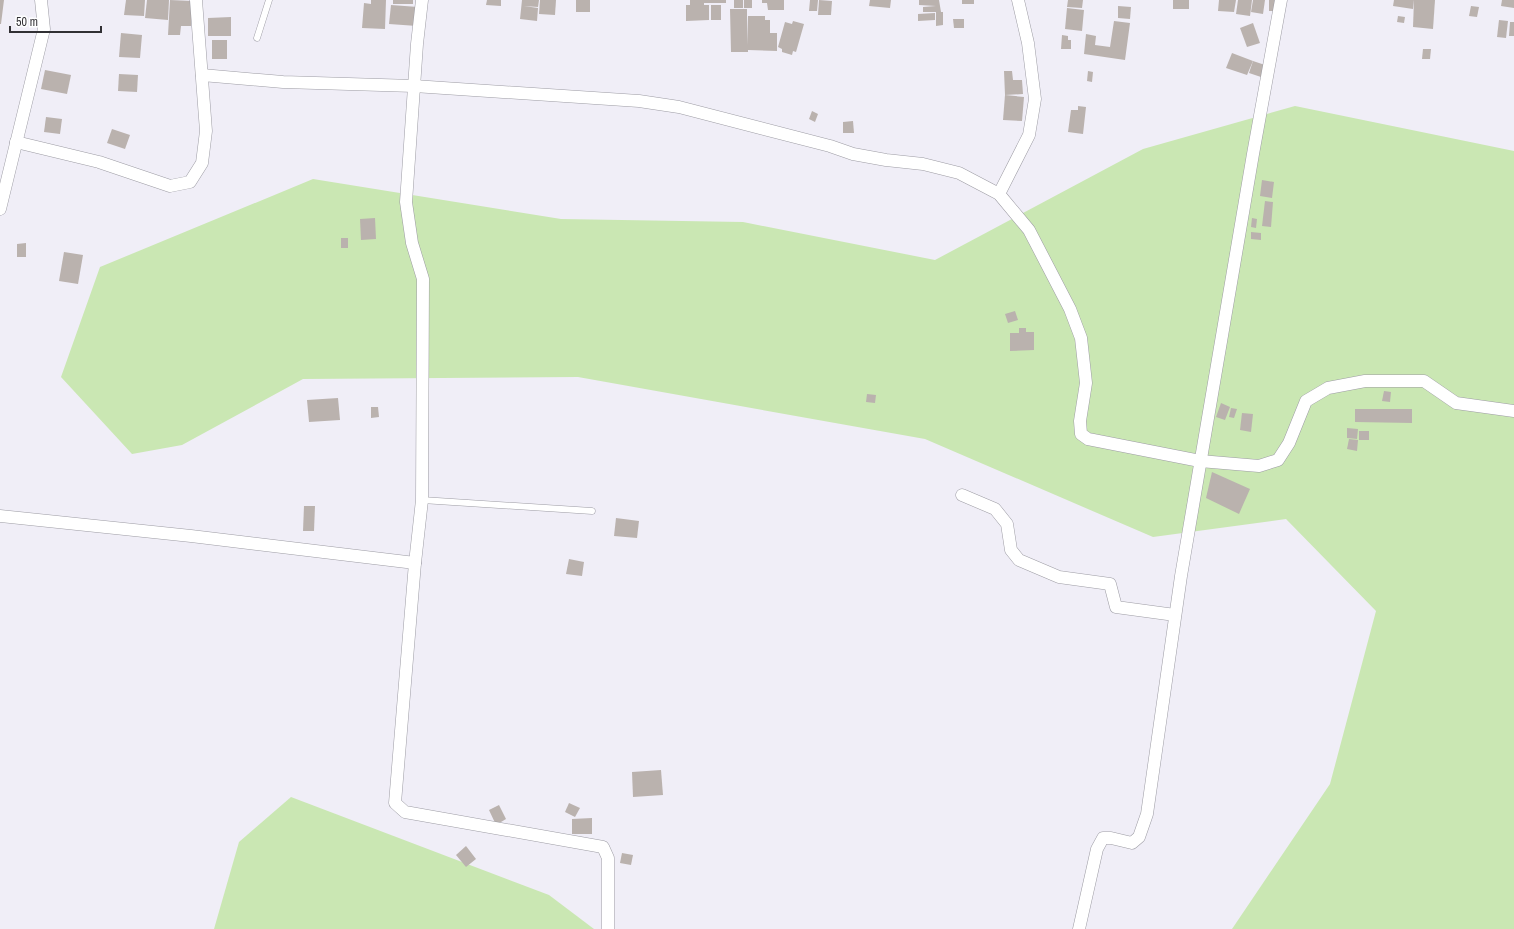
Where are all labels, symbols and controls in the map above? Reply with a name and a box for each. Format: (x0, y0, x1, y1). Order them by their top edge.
scale bar (10, 8, 101, 34)
text: 50 m (16, 14, 38, 30)

